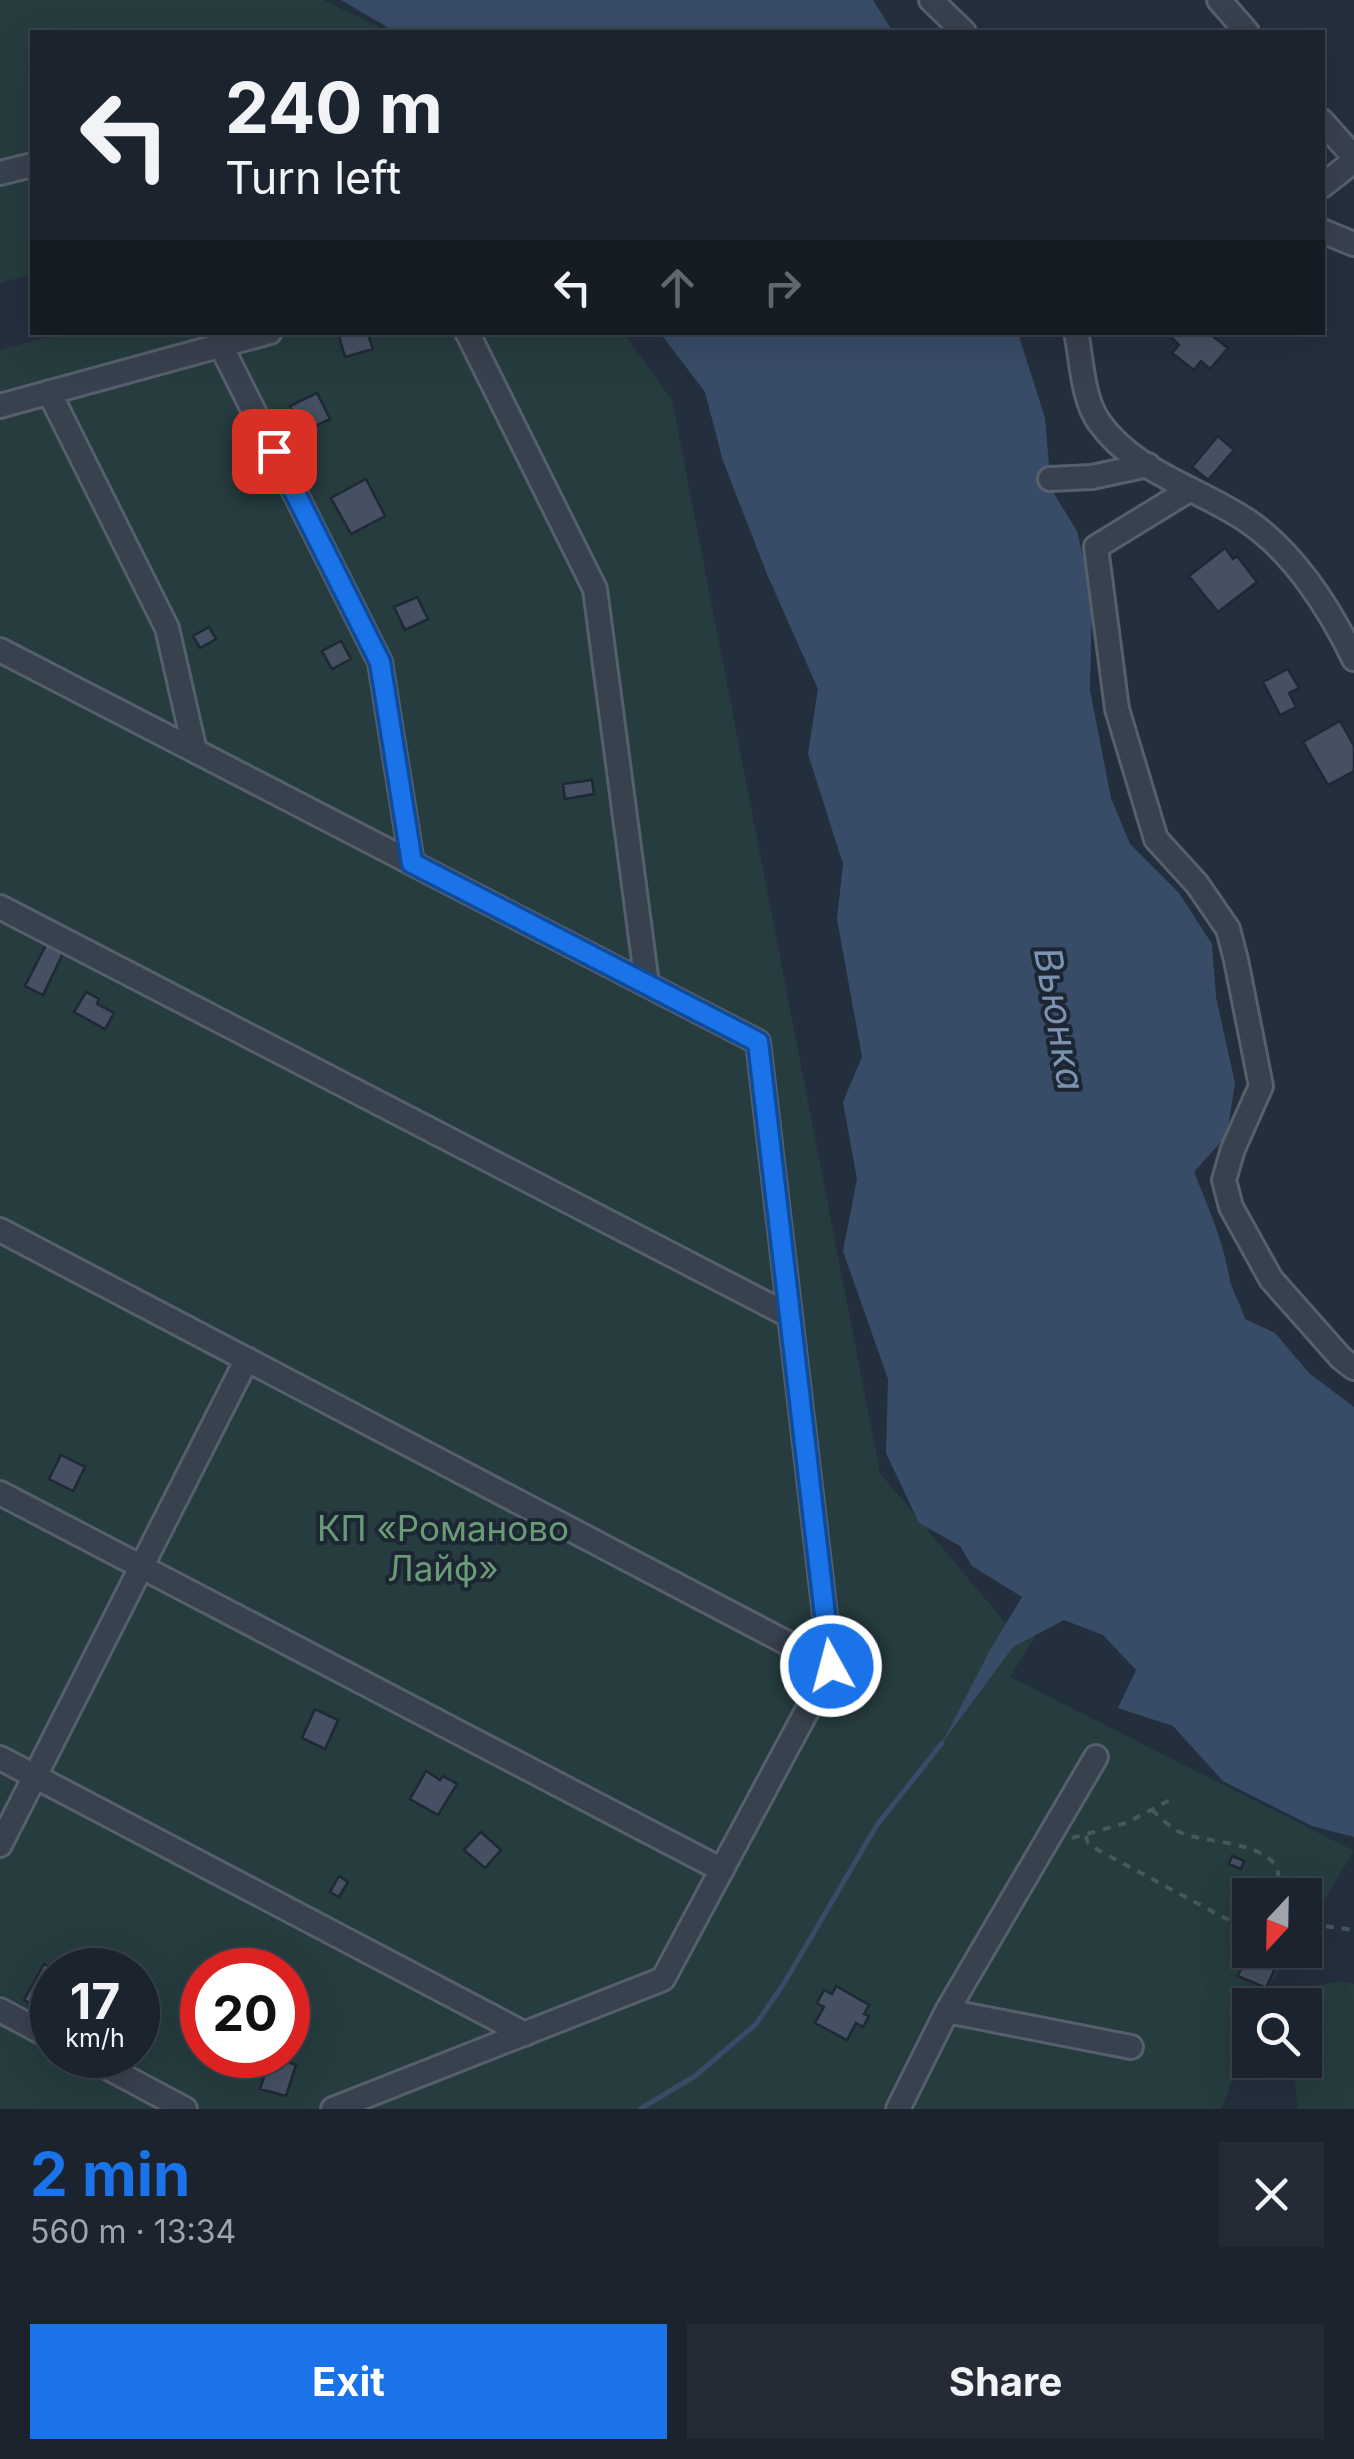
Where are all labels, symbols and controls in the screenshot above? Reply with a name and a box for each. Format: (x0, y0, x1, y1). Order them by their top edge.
text: 240 m (225, 65, 443, 150)
icon: left (60, 70, 190, 200)
text: Turn left (225, 150, 401, 205)
icon: left (545, 260, 600, 315)
icon: ahead (650, 260, 705, 315)
icon: right (755, 260, 810, 315)
pin (232, 409, 317, 494)
icon: arrive (247, 424, 302, 479)
water label: Вьюнка (1025, 944, 1095, 1094)
park label: КП «Романово Лайф» (317, 1507, 569, 1589)
position arrow (779, 1614, 883, 1718)
north arrow (1232, 1878, 1322, 1968)
map controls (1232, 1878, 1322, 2078)
speed limit sign: 20 (180, 1948, 310, 2078)
text: 17 (70, 1971, 120, 2031)
button: search (1232, 1988, 1322, 2078)
text: km/h (65, 2023, 125, 2053)
text: 2 min (30, 2138, 190, 2210)
button: close (1219, 2142, 1324, 2247)
text: 560 m · 13:34 (30, 2212, 236, 2251)
button: Exit (30, 2324, 667, 2439)
button: Share (687, 2324, 1324, 2439)

